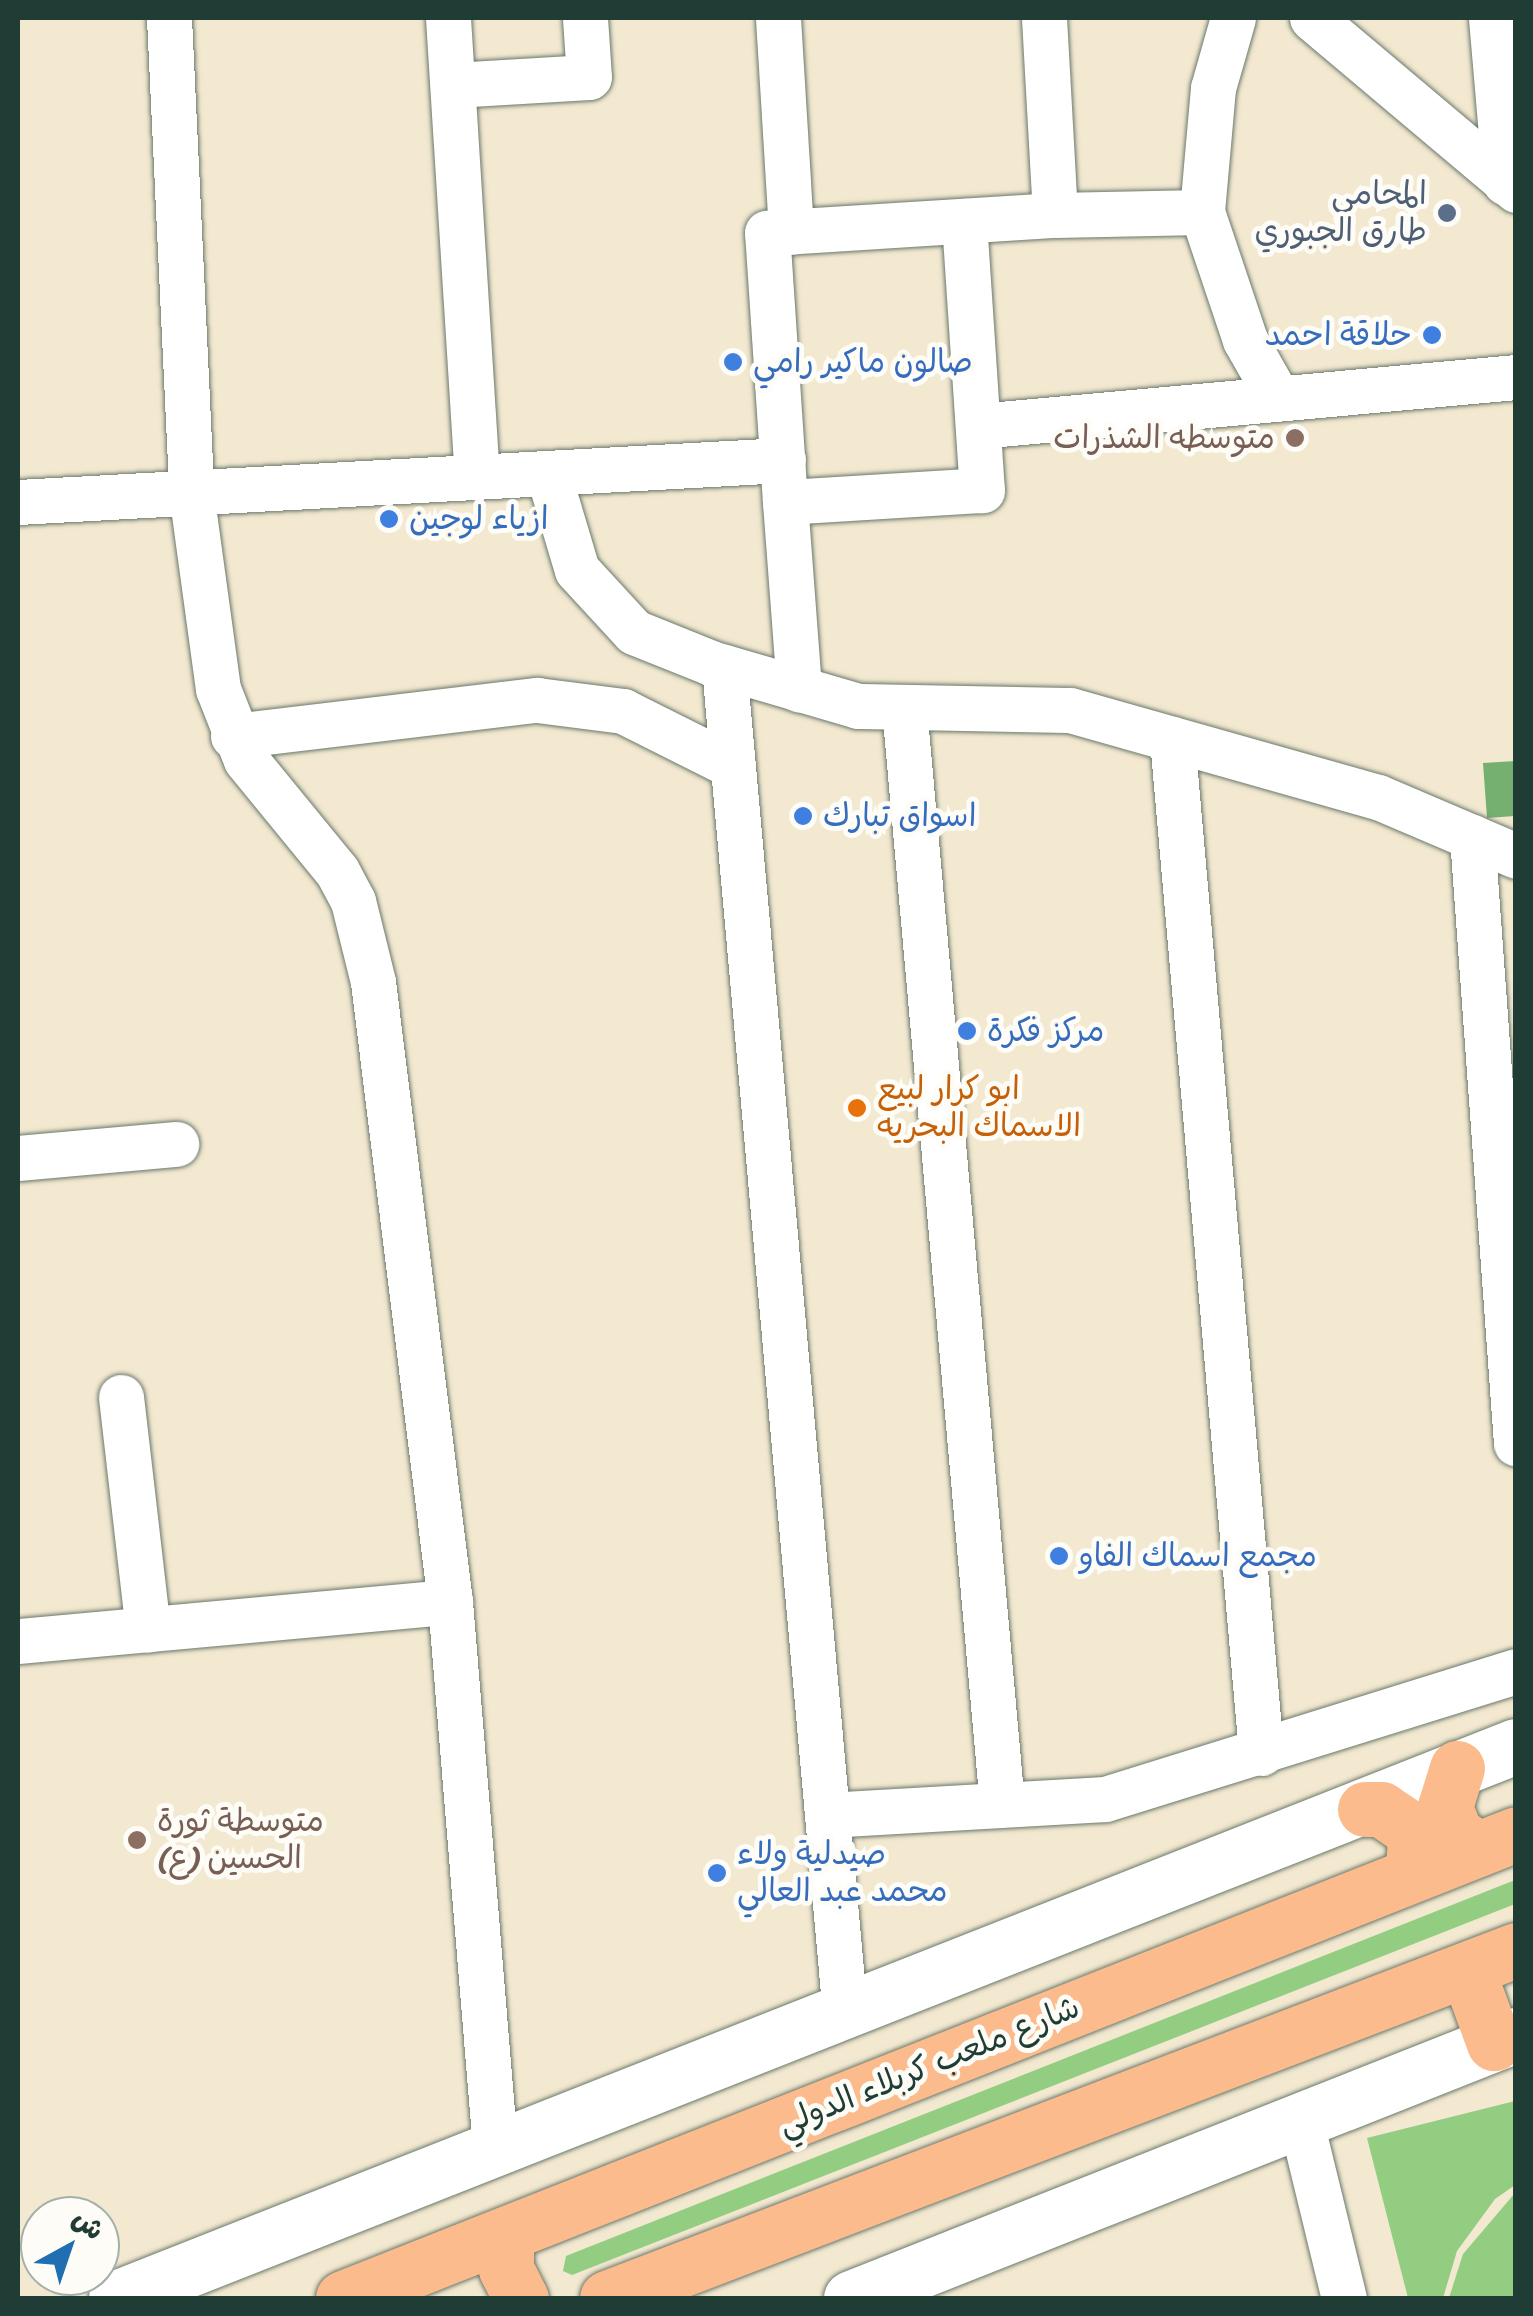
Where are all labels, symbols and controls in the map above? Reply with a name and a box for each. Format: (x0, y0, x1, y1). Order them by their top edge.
place label: المحامي طارق الجبوري (1255, 176, 1427, 251)
marker: المحامي طارق الجبوري (1436, 202, 1458, 224)
place label: حلاقة احمد (1265, 316, 1412, 354)
marker: حلاقة احمد (1421, 324, 1443, 346)
place label: صالون ماكير رامي (753, 343, 973, 381)
marker: صالون ماكير رامي (722, 351, 744, 373)
place label: متوسطه الشذرات (1053, 419, 1275, 457)
marker: متوسطه الشذرات (1284, 427, 1306, 449)
place label: ازياء لوجين (409, 500, 549, 538)
marker: ازياء لوجين (378, 508, 400, 530)
place label: اسواق تبارك (823, 797, 976, 835)
marker: اسواق تبارك (792, 805, 814, 827)
place label: مركز فكرة (987, 1012, 1104, 1050)
marker: مركز فكرة (956, 1020, 978, 1042)
place label: ابو كرار لبيع الاسماك البحريه (877, 1071, 1081, 1146)
marker: ابو كرار لبيع الاسماك البحريه (846, 1097, 868, 1119)
place label: مجمع اسماك الفاو (1079, 1537, 1317, 1575)
marker: مجمع اسماك الفاو (1048, 1545, 1070, 1567)
place label: متوسطة ثورة الحسين (ع) (157, 1803, 324, 1878)
marker: متوسطة ثورة الحسين (ع) (126, 1829, 148, 1851)
place label: صيدلية ولاء محمد عبد العالي (737, 1836, 948, 1911)
marker: صيدلية ولاء محمد عبد العالي (706, 1862, 728, 1884)
street label: شارع ملعب كربلاء الدولي (773, 1988, 1085, 2144)
text: ش (61, 2195, 116, 2253)
north arrow (20, 2196, 120, 2296)

